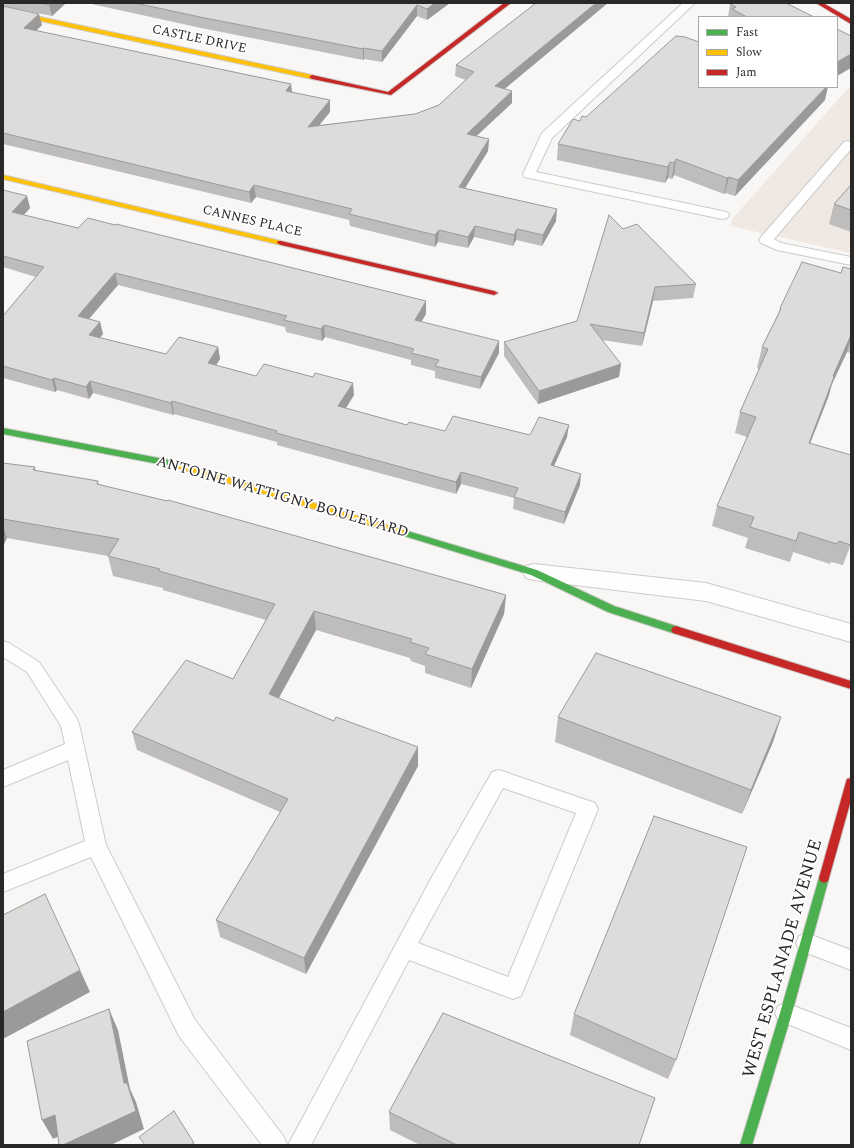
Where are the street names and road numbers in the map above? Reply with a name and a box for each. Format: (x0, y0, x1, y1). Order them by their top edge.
street label: CASTLE DRIVE (150, 22, 248, 58)
street label: CANNES PLACE (201, 203, 303, 241)
street label: ANTOINE WATTIGNY BOULEVARD (154, 453, 410, 543)
street label: WEST ESPLANADE AVENUE (739, 837, 829, 1081)

